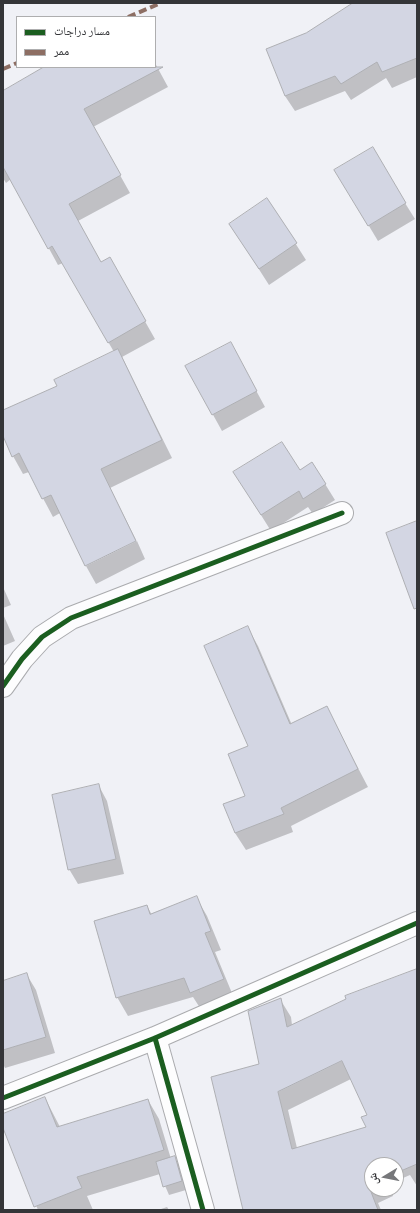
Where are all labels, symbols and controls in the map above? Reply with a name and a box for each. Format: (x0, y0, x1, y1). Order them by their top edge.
legend (16, 16, 156, 68)
text: مسار دراجات (54, 22, 110, 39)
text: ممر (54, 42, 69, 59)
north arrow (364, 1157, 404, 1197)
text: ش (364, 1172, 381, 1186)

